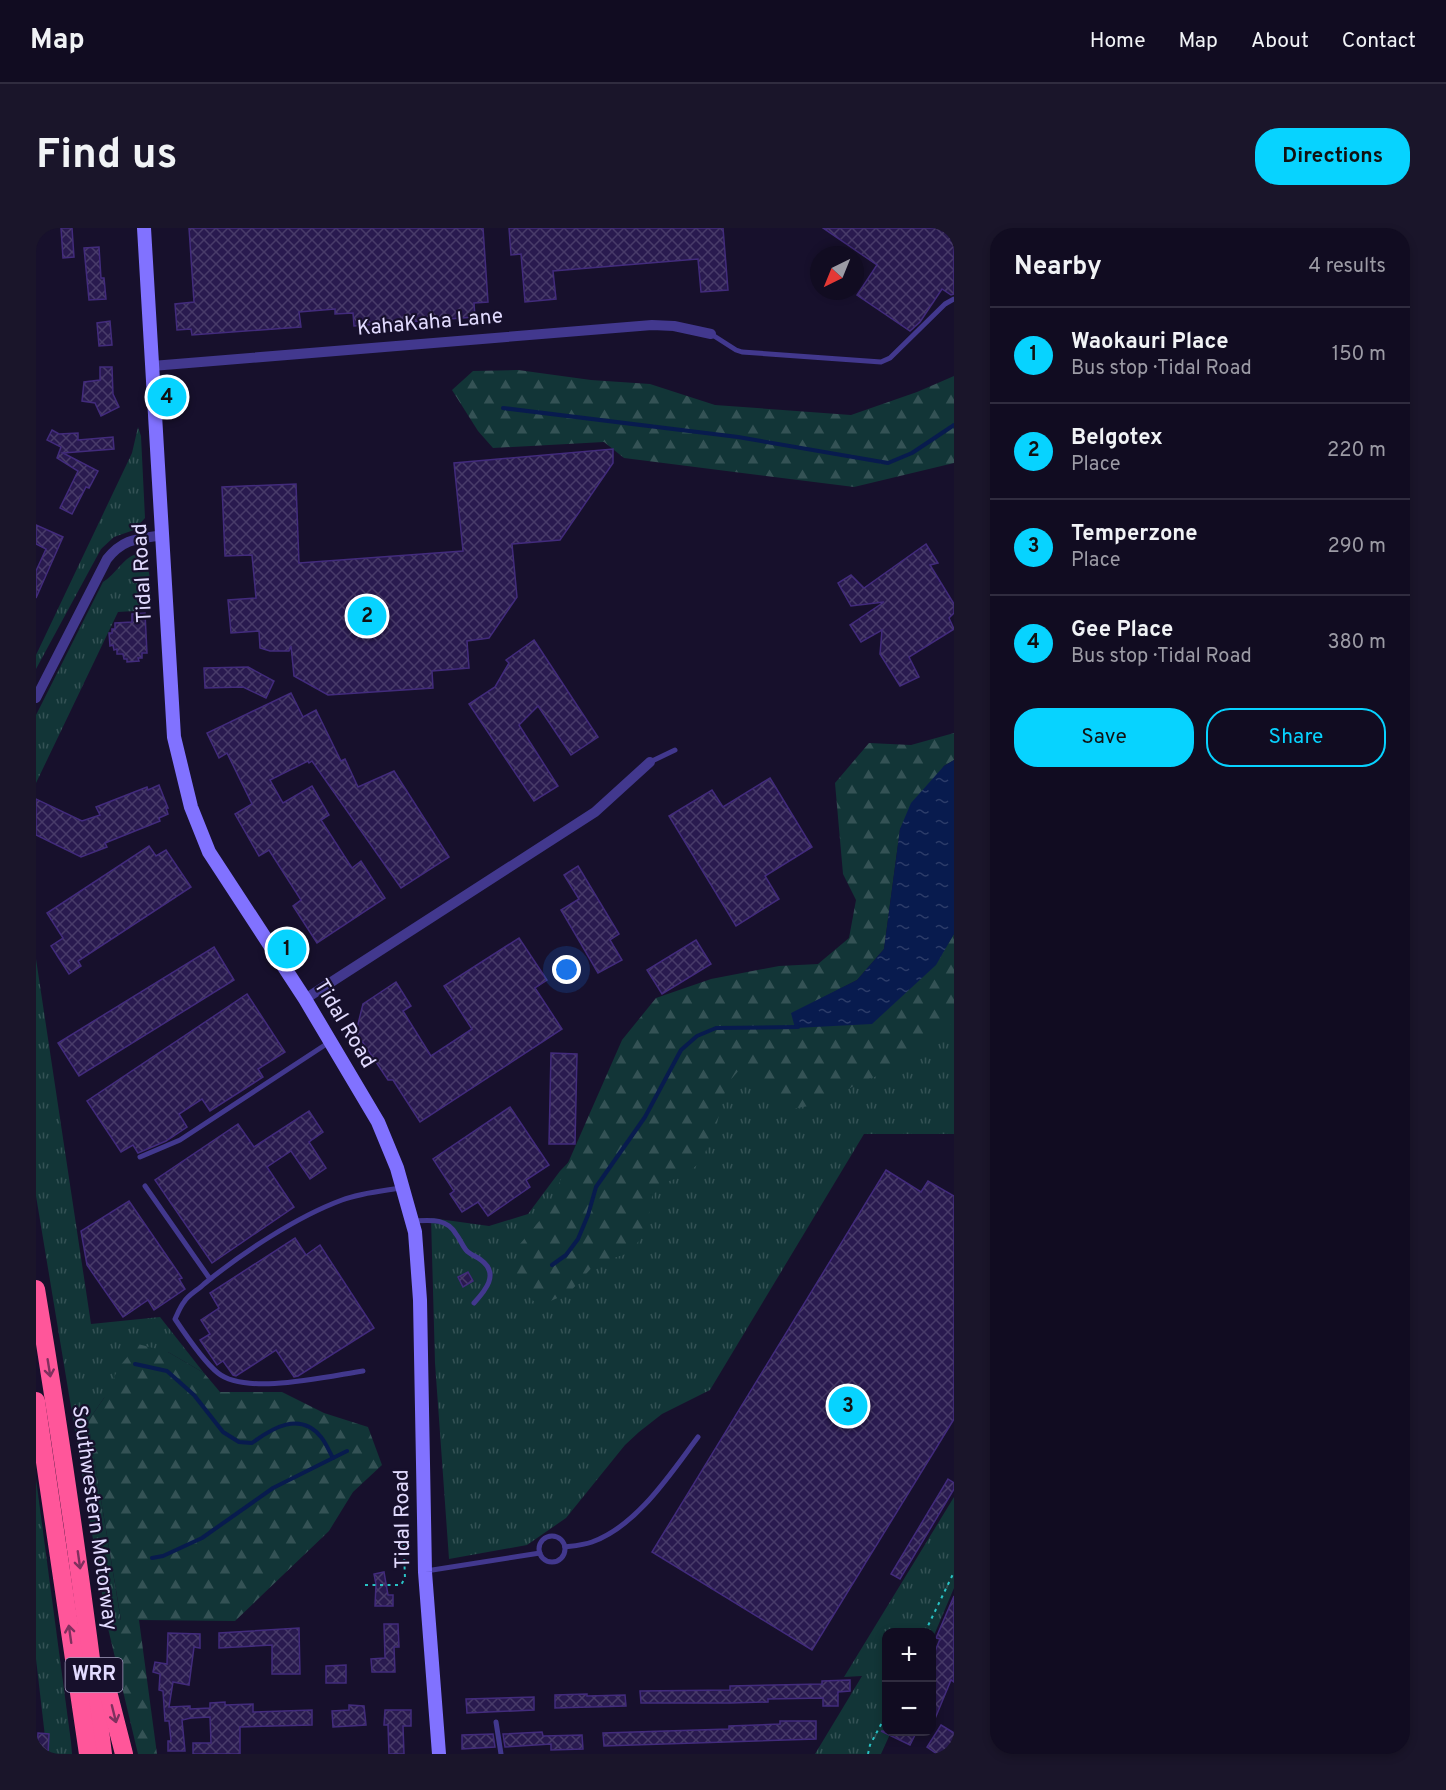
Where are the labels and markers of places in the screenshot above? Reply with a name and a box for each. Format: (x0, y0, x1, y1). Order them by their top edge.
pin: 4 (148, 374, 186, 420)
pin: 2 (348, 594, 386, 638)
pin: 1 (268, 926, 306, 972)
pin: 3 (828, 1384, 868, 1428)

